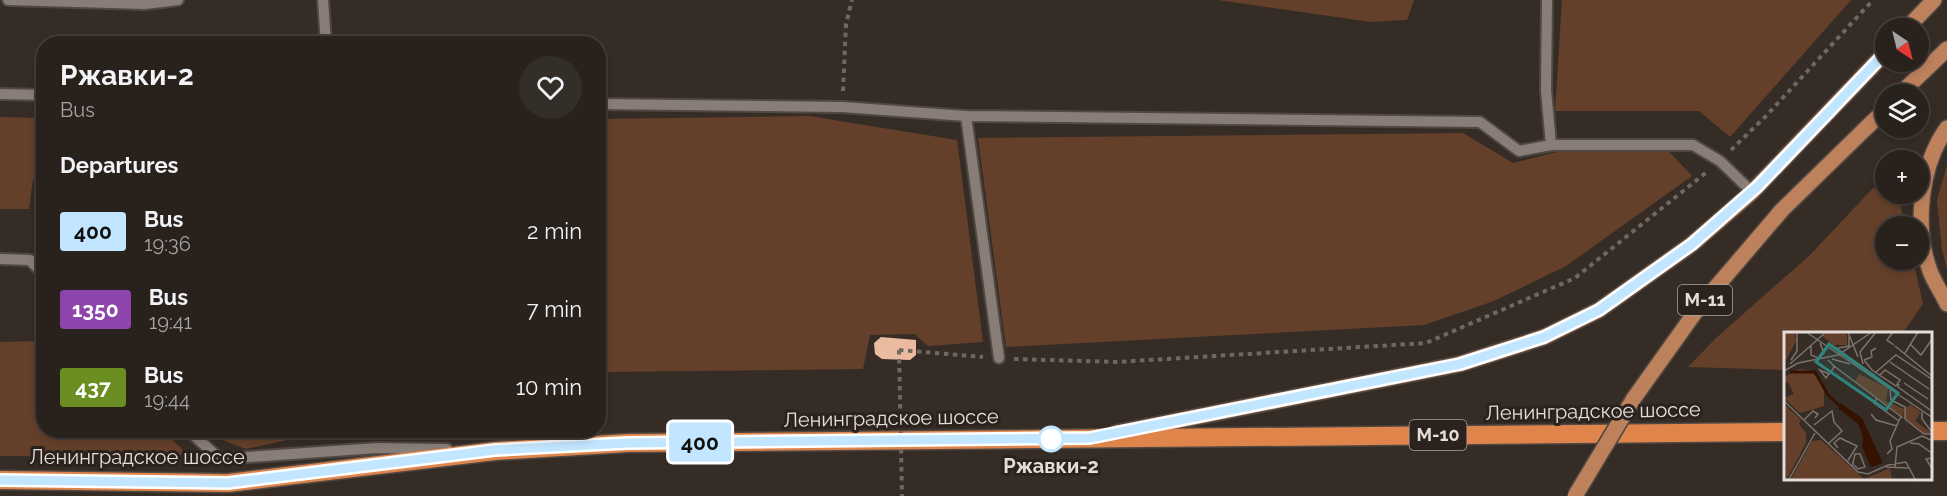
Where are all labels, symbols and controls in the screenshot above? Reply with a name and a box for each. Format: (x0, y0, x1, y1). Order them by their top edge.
north arrow (1875, 18, 1929, 72)
map controls (1875, 18, 1929, 270)
button: heart (519, 56, 582, 119)
text: Ржавки-2 (60, 59, 194, 92)
button: layers (1875, 84, 1929, 138)
text: Bus (60, 98, 95, 122)
button: + (1875, 150, 1929, 204)
text: Departures (60, 152, 178, 178)
text: Bus (144, 206, 183, 232)
button: − (1875, 216, 1929, 270)
text: 2 min (527, 218, 582, 244)
text: 400 (74, 219, 112, 244)
text: 19:36 (144, 232, 191, 256)
text: Bus (149, 284, 188, 310)
road number: М-11 (1678, 285, 1732, 315)
text: 7 min (527, 296, 582, 322)
text: 1350 (72, 297, 119, 322)
text: 19:41 (149, 310, 192, 334)
inset map (1784, 332, 1932, 481)
text: Bus (144, 362, 183, 388)
text: 10 min (516, 374, 582, 400)
text: 437 (75, 375, 111, 400)
text: 19:44 (144, 388, 190, 412)
street label: Ленинградское шоссе (1485, 397, 1701, 425)
street label: Ленинградское шоссе (783, 404, 999, 432)
road number: М-10 (1410, 420, 1466, 450)
line badge: 400 (666, 422, 734, 462)
marker: Ржавки-2 (1038, 426, 1064, 452)
text: 400 (681, 430, 719, 455)
street label: Ленинградское шоссе (29, 445, 245, 469)
place label: Ржавки-2 (1003, 454, 1099, 478)

